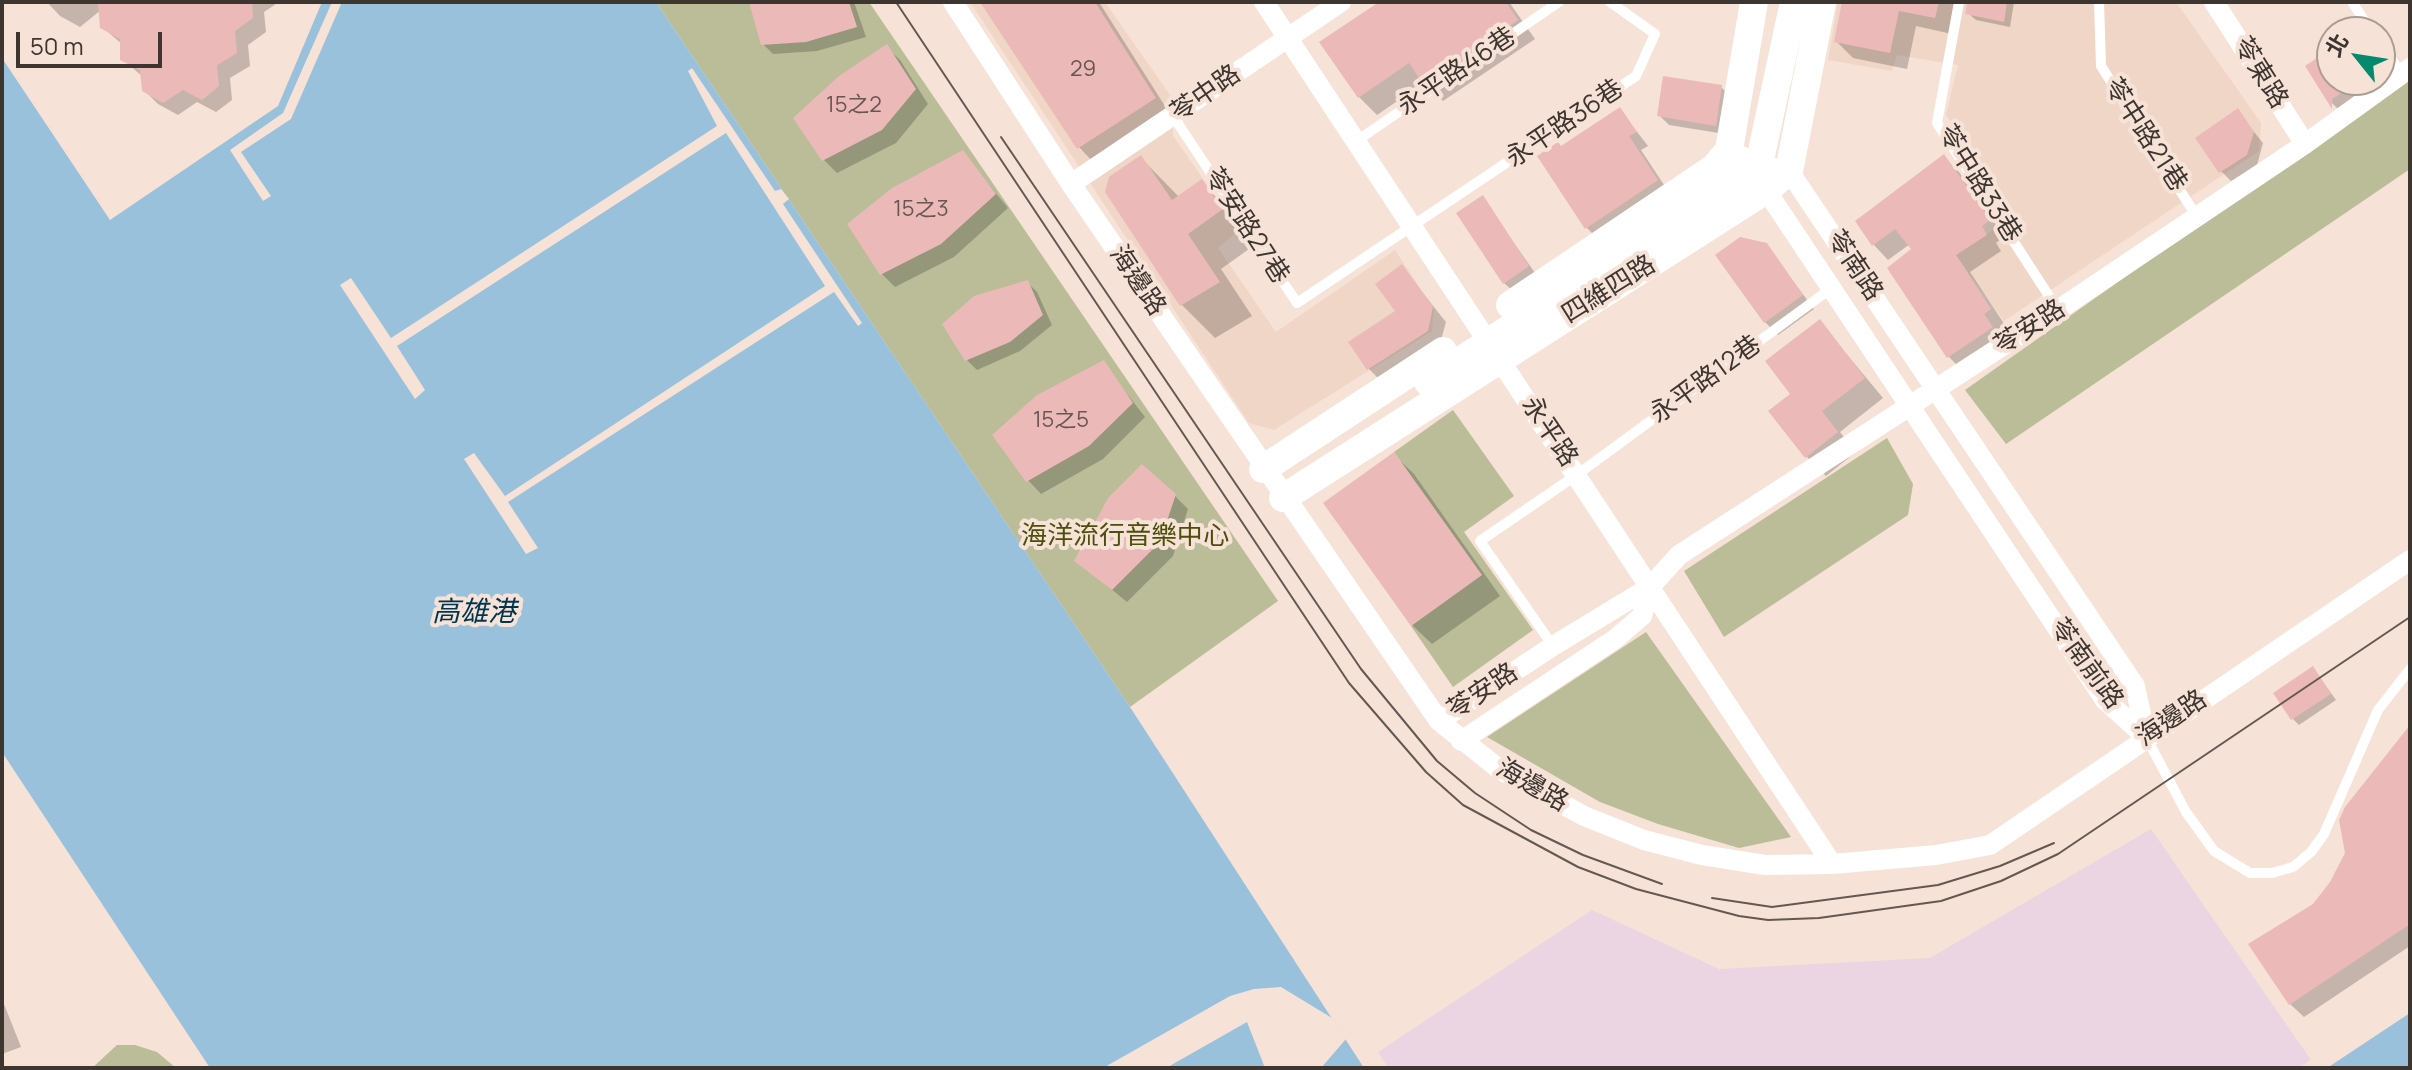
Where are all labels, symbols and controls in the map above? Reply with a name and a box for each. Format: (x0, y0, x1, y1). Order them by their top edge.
scale bar (20, 16, 166, 66)
north arrow (2316, 16, 2396, 96)
street label: 永平路46巷 (1392, 21, 1522, 123)
text: 北 (2318, 28, 2355, 62)
text: 50 m (30, 29, 84, 62)
street label: 苓東路 (2226, 32, 2294, 114)
house number: 29 (1070, 57, 1096, 83)
street label: 苓中路 (1165, 59, 1247, 129)
street label: 苓中路21巷 (2097, 72, 2193, 198)
street label: 永平路36巷 (1501, 73, 1629, 175)
house number: 15之2 (826, 93, 882, 119)
street label: 苓中路33巷 (1931, 119, 2027, 249)
street label: 苓安路27巷 (1197, 162, 1295, 290)
house number: 15之3 (893, 197, 949, 223)
street label: 苓南路 (1819, 225, 1889, 307)
street label: 海邊路 (1102, 240, 1172, 322)
street label: 四維四路 (1557, 249, 1661, 331)
street label: 苓安路 (1989, 294, 2071, 362)
street label: 永平路12巷 (1645, 329, 1767, 431)
street label: 永平路 (1514, 391, 1584, 473)
house number: 15之5 (1033, 408, 1089, 434)
park label: 海洋流行音樂中心 (1021, 521, 1229, 553)
water label: 高雄港 (432, 596, 516, 630)
street label: 苓南前路 (2043, 613, 2129, 715)
street label: 苓安路 (1442, 657, 1524, 727)
street label: 海邊路 (2131, 684, 2213, 754)
street label: 海邊路 (1490, 753, 1574, 819)

